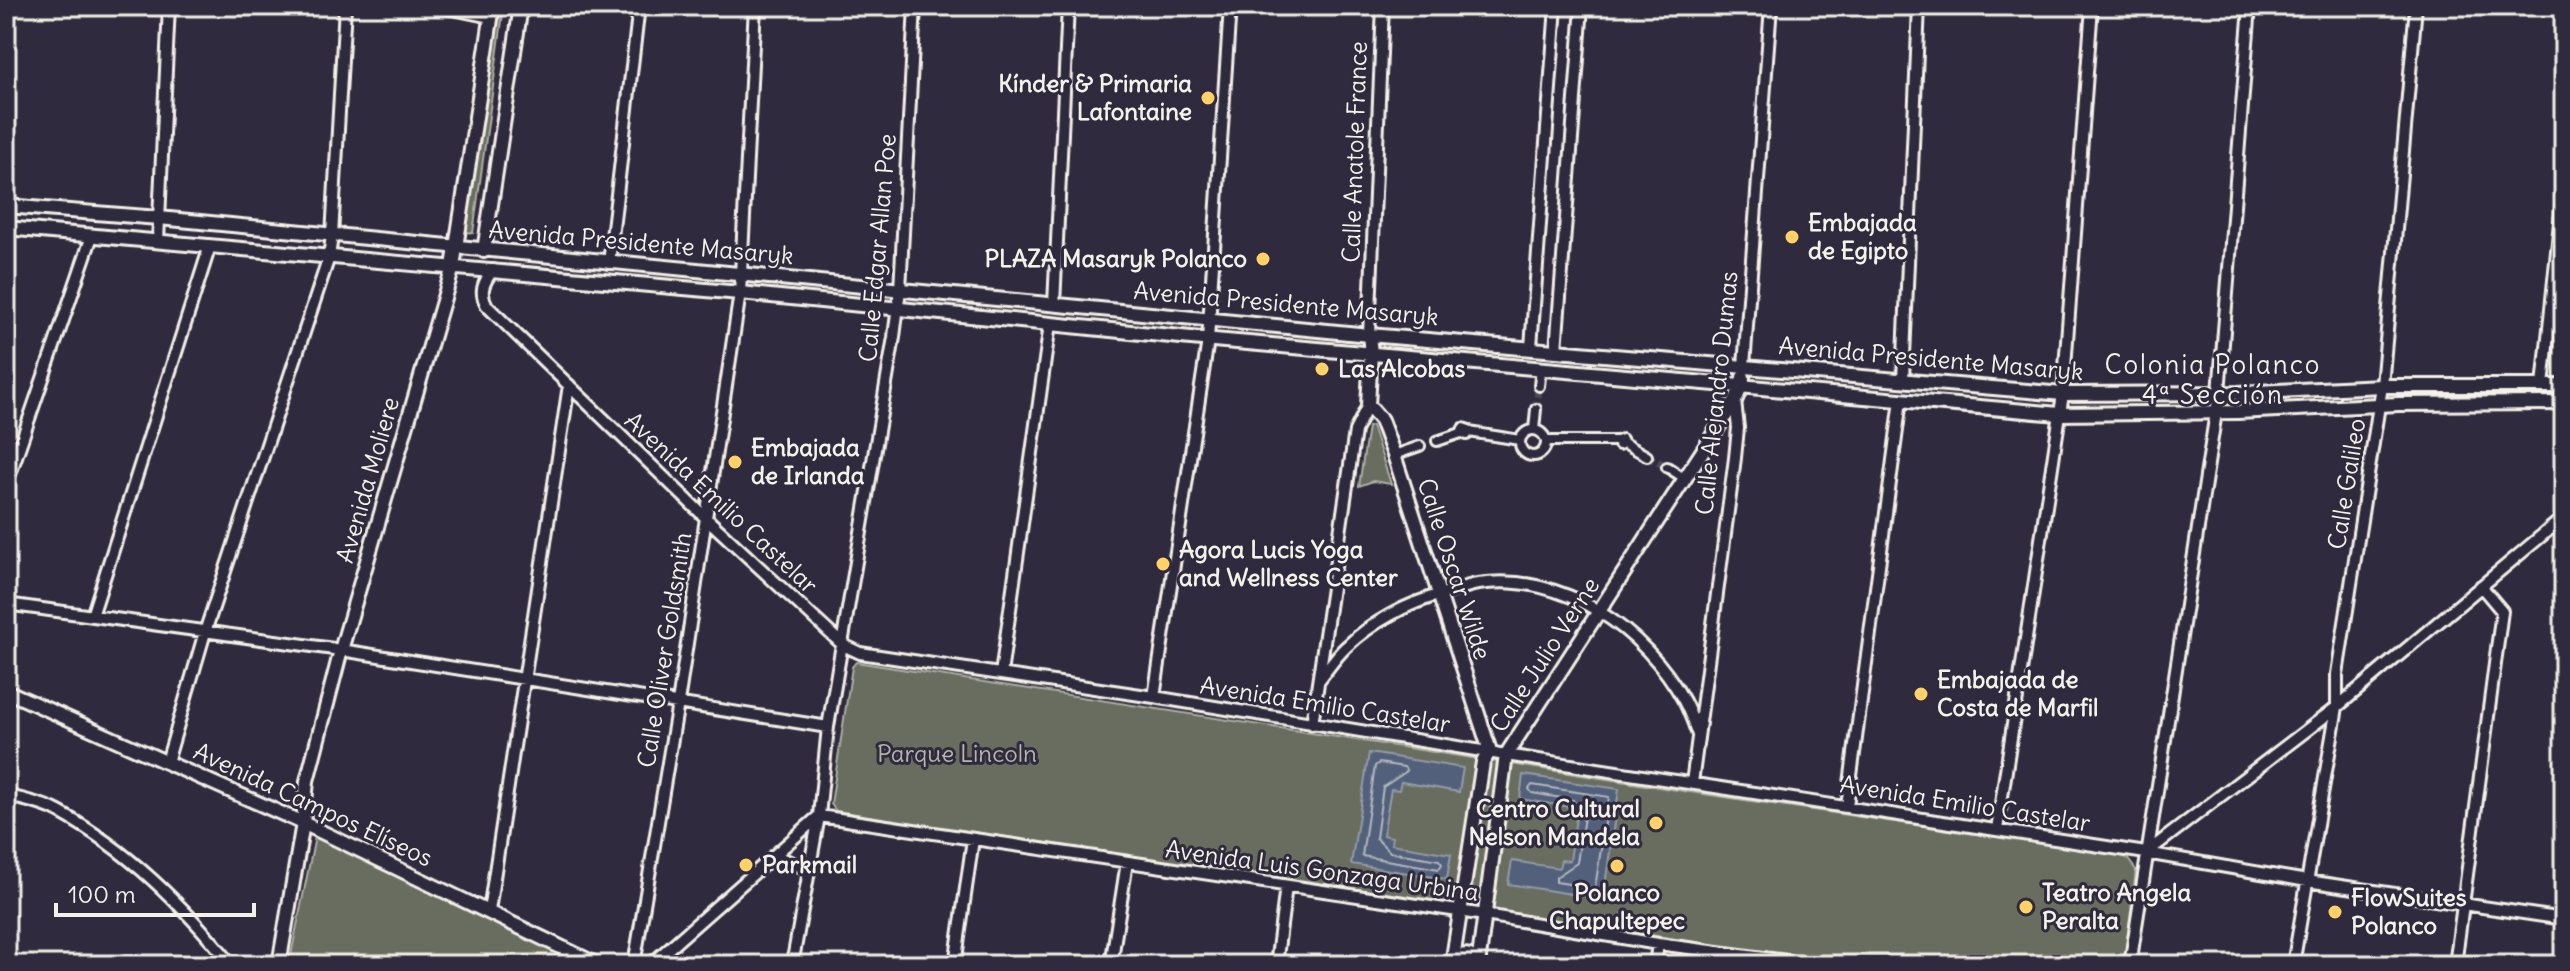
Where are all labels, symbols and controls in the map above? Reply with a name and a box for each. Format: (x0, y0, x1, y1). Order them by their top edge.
street label: Calle Anatole France (1335, 41, 1373, 263)
place label: Kínder & Primaria Lafontaine (998, 68, 1192, 126)
marker: Kínder & Primaria Lafontaine (1199, 89, 1217, 107)
street label: Calle Edgar Allan Poe (852, 133, 902, 363)
place label: Embajada de Egipto (1808, 207, 1917, 265)
street label: Avenida Presidente Masaryk (487, 214, 795, 270)
marker: Embajada de Egipto (1783, 228, 1801, 246)
place label: PLAZA Masaryk Polanco (984, 243, 1247, 273)
marker: PLAZA Masaryk Polanco (1254, 250, 1272, 268)
street label: Calle Alejandro Dumas (1688, 270, 1744, 516)
street label: Avenida Presidente Masaryk (1132, 275, 1440, 331)
street label: Avenida Presidente Masaryk (1777, 330, 2085, 386)
district label: Colonia Polanco 4ª Sección (2105, 348, 2321, 411)
place label: Las Alcobas (1338, 353, 1465, 383)
marker: Las Alcobas (1313, 360, 1331, 378)
street label: Avenida Moliere (329, 393, 405, 566)
street label: Avenida Emilio Castelar (619, 405, 825, 600)
street label: Calle Galileo (2321, 416, 2371, 552)
place label: Embajada de Irlanda (751, 432, 865, 490)
marker: Embajada de Irlanda (726, 453, 744, 471)
street label: Calle Oscar Wilde (1411, 474, 1498, 663)
street label: Calle Oliver Goldsmith (631, 530, 697, 770)
place label: Agora Lucis Yoga and Wellness Center (1179, 534, 1398, 592)
marker: Agora Lucis Yoga and Wellness Center (1154, 555, 1172, 573)
street label: Calle Julio Verne (1483, 571, 1605, 737)
place label: Embajada de Costa de Marfil (1937, 664, 2099, 722)
street label: Avenida Emilio Castelar (1198, 669, 1453, 739)
marker: Embajada de Costa de Marfil (1912, 685, 1930, 703)
street label: Avenida Campos Elíseos (189, 736, 438, 873)
park label: Parque Lincoln (877, 738, 1037, 768)
street label: Avenida Emilio Castelar (1838, 768, 2093, 838)
place label: Centro Cultural Nelson Mandela (1468, 793, 1640, 851)
marker: Centro Cultural Nelson Mandela (1647, 814, 1665, 832)
street label: Avenida Luis Gonzaga Urbina (1164, 833, 1481, 907)
place label: Parkmail (762, 849, 857, 879)
marker: Parkmail (737, 856, 755, 874)
marker: Polanco Chapultepec (1608, 857, 1626, 875)
scale bar (56, 867, 254, 917)
place label: Polanco Chapultepec (1549, 877, 1685, 935)
place label: Teatro Angela Peralta (2042, 877, 2191, 935)
text: 100 m (68, 879, 136, 909)
place label: FlowSuites Polanco (2351, 882, 2467, 940)
marker: Teatro Angela Peralta (2017, 898, 2035, 916)
marker: FlowSuites Polanco (2326, 903, 2344, 921)

